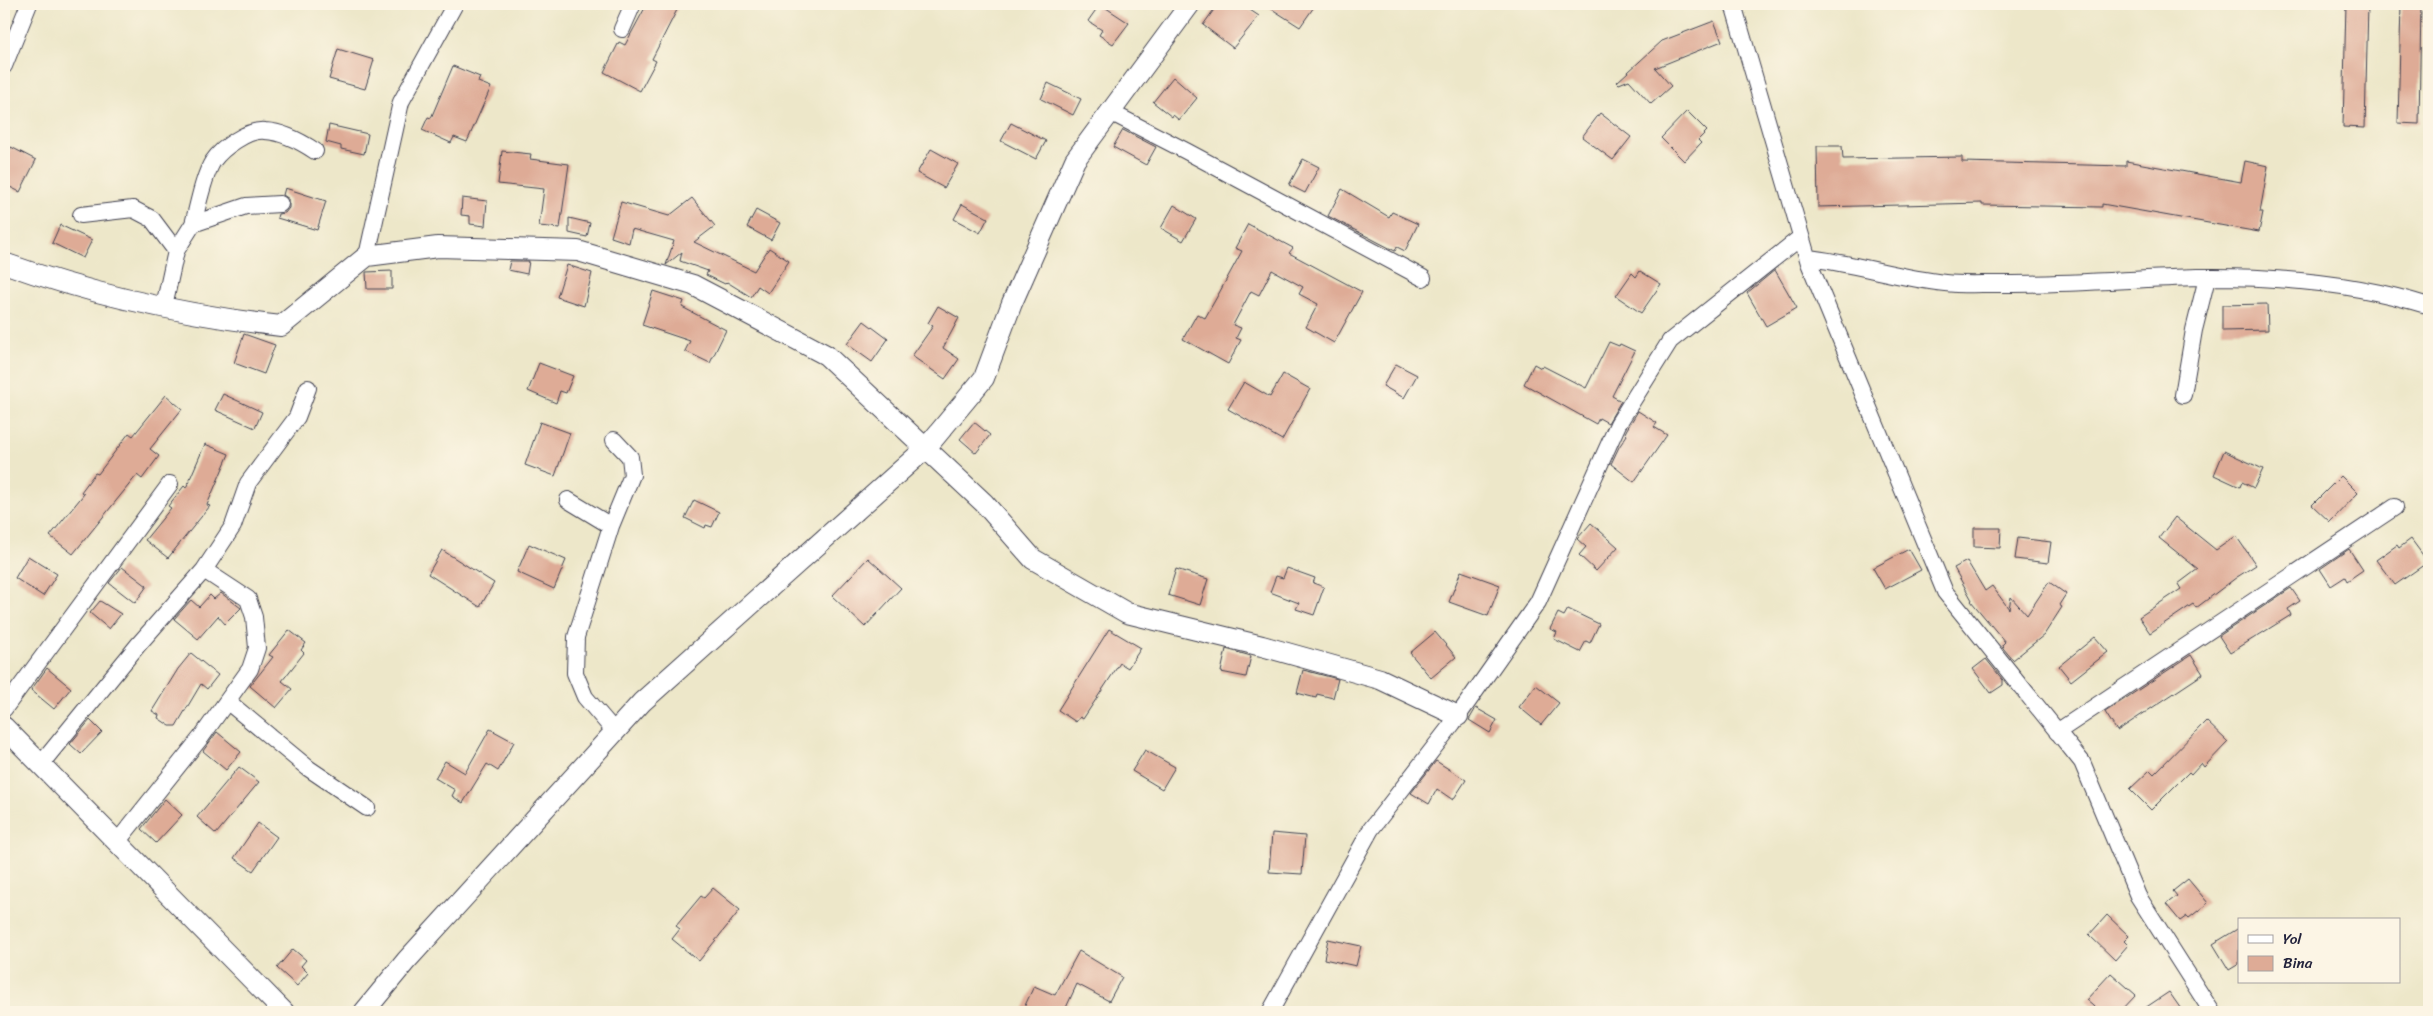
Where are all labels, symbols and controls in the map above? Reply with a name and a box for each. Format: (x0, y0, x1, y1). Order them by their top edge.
legend (2238, 918, 2400, 984)
text: Yol (2283, 926, 2302, 952)
text: Bina (2283, 950, 2313, 976)

